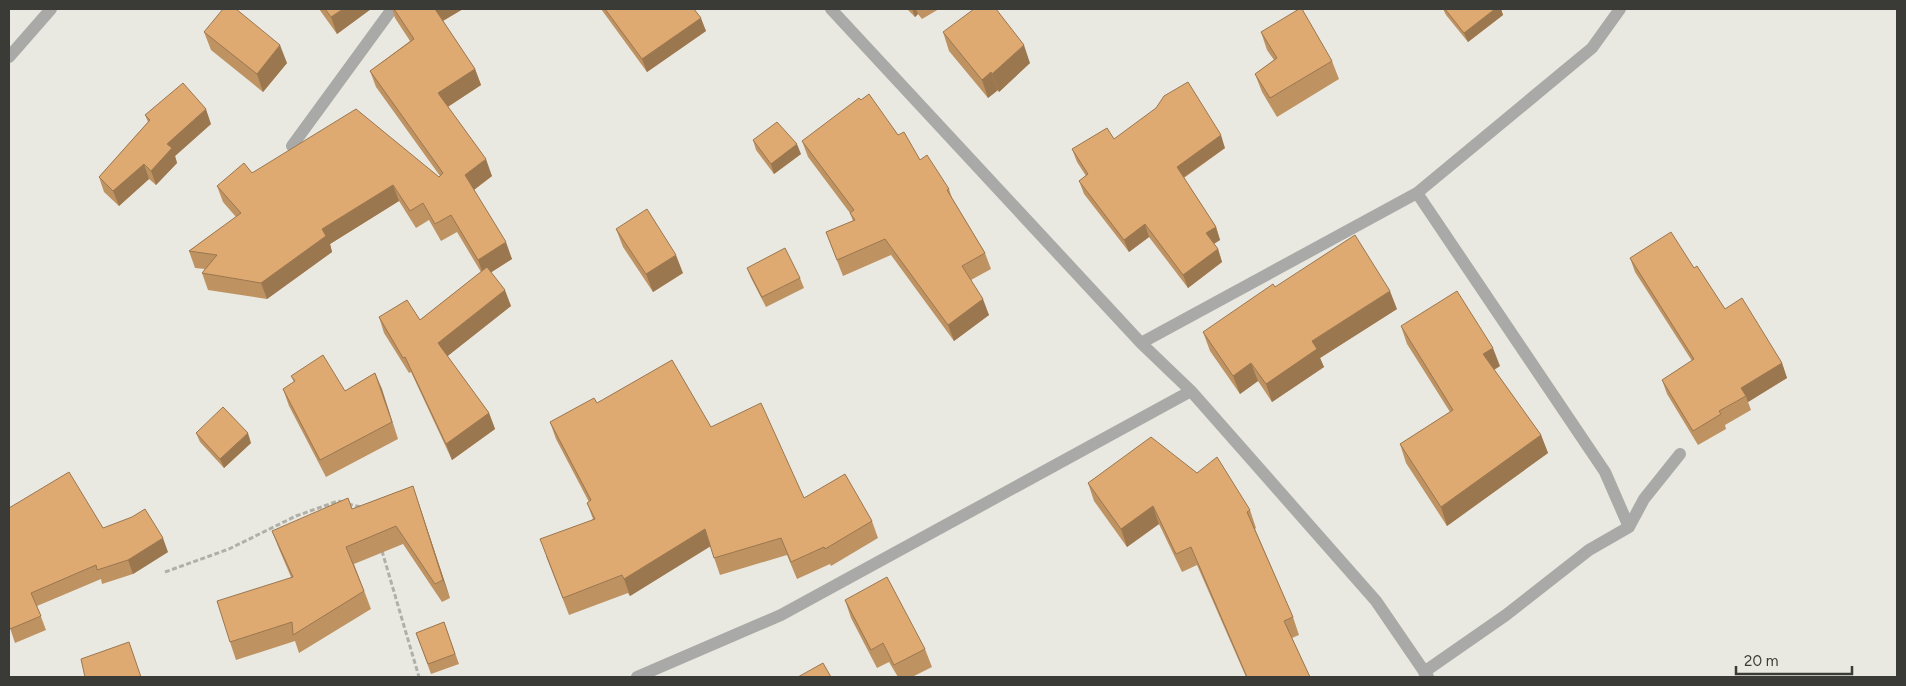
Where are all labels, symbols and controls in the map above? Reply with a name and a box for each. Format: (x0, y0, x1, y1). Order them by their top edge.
scale bar (1736, 644, 1852, 676)
text: 20 m (1744, 652, 1778, 670)

